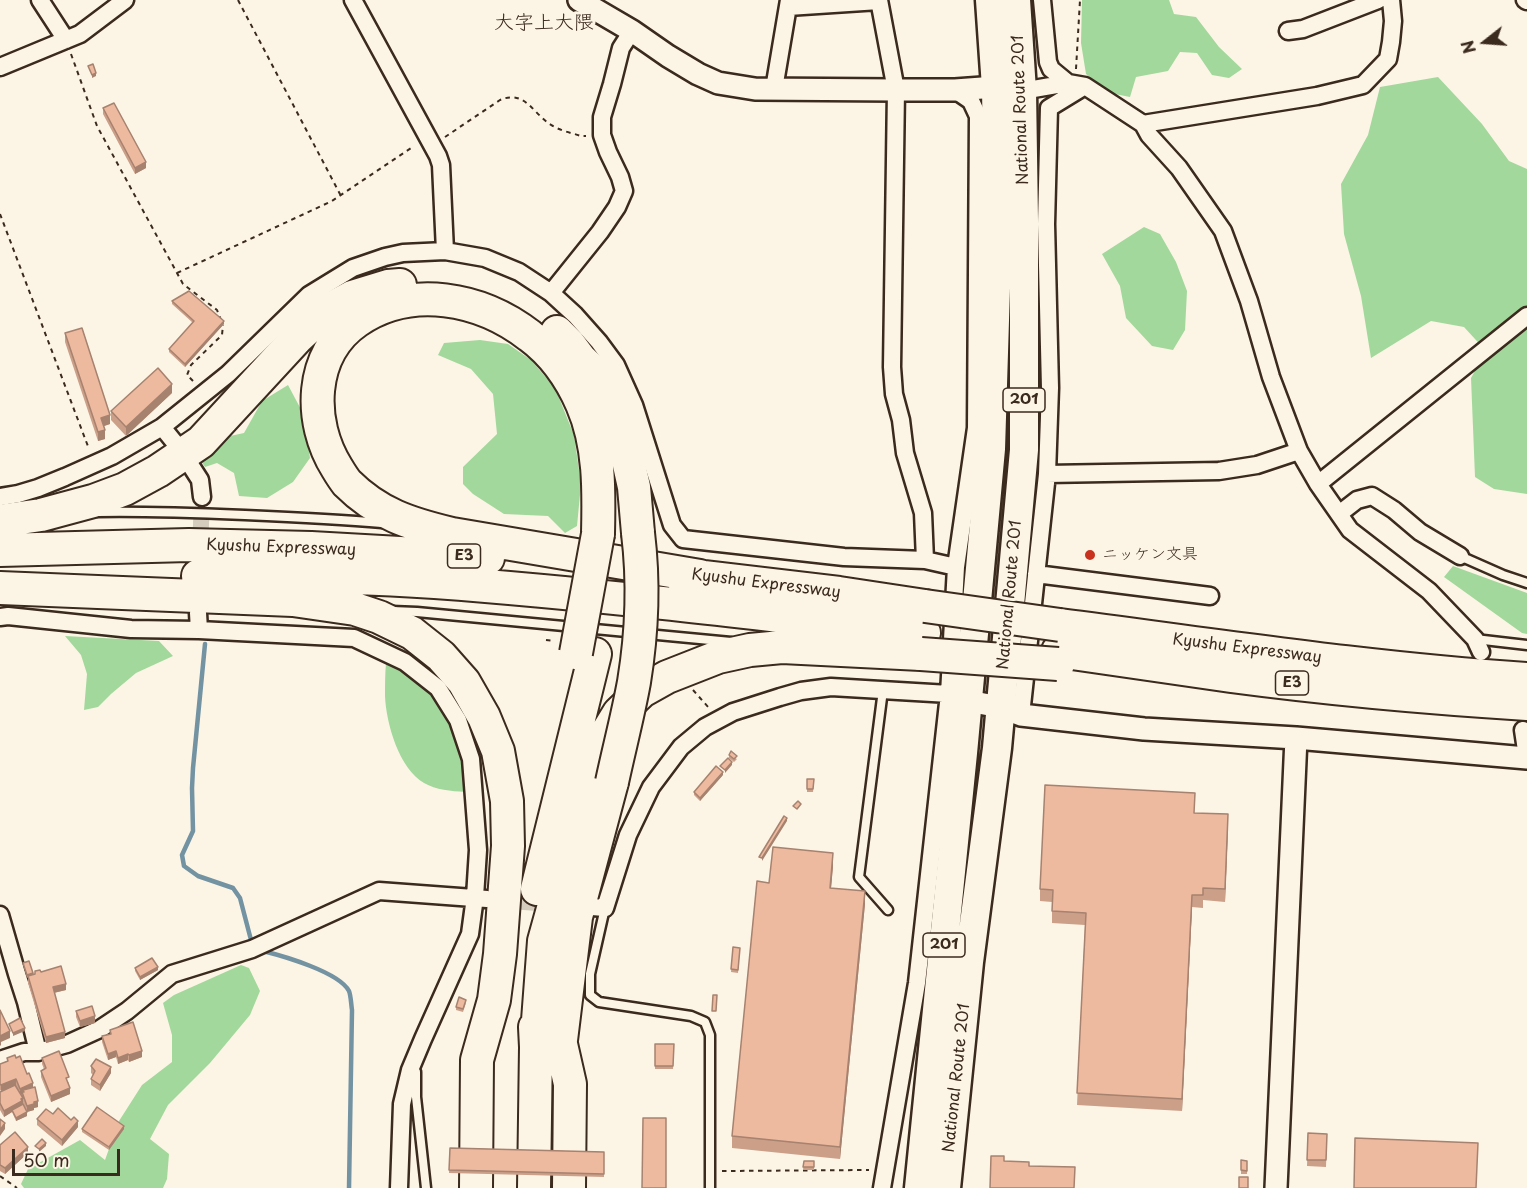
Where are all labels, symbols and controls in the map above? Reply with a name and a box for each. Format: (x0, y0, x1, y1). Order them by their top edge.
district label: 大字上大隈 (494, 11, 594, 35)
north arrow (1455, 12, 1515, 72)
street label: National Route 201 (1009, 35, 1033, 185)
text: N (1454, 38, 1481, 57)
road number: 201 (1003, 388, 1045, 412)
street label: National Route 201 (994, 519, 1026, 671)
street label: Kyushu Expressway (206, 536, 356, 560)
road number: E3 (448, 544, 480, 568)
place label: ニッケン文具 (1102, 545, 1198, 565)
marker: ニッケン文具 (1083, 548, 1097, 562)
street label: Kyushu Expressway (690, 565, 842, 603)
street label: Kyushu Expressway (1171, 630, 1323, 668)
road number: E3 (1276, 671, 1308, 695)
road number: 201 (923, 933, 965, 957)
street label: National Route 201 (940, 1002, 974, 1154)
scale bar (15, 1137, 123, 1175)
text: 50 m (23, 1146, 70, 1173)

